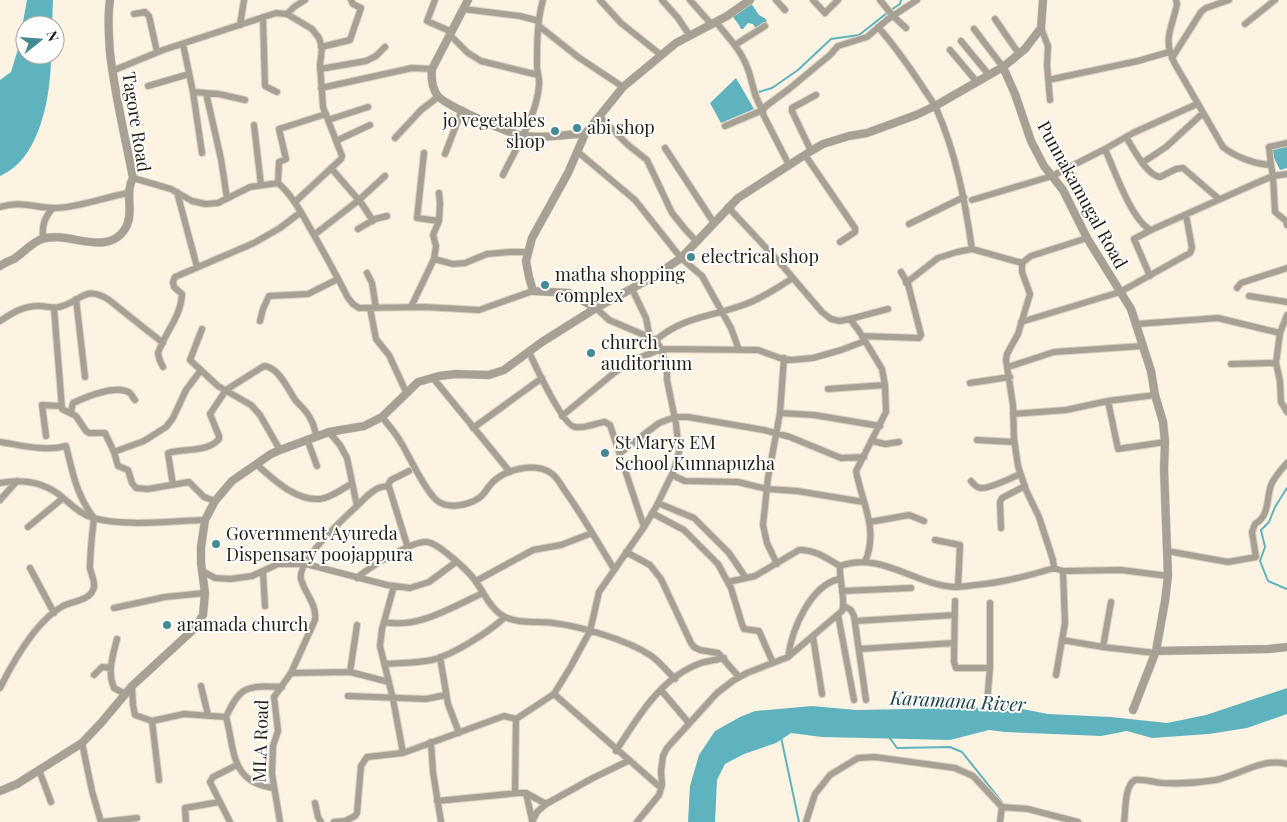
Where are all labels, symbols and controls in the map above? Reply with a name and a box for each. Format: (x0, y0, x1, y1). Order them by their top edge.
north arrow (15, 15, 65, 65)
text: N (42, 28, 63, 44)
street label: Tagore Road (117, 70, 157, 174)
place label: jo vegetables shop (442, 108, 545, 153)
place label: abi shop (587, 115, 655, 139)
street label: Punnakamugal Road (1032, 116, 1134, 273)
marker: abi shop (571, 122, 583, 134)
marker: jo vegetables shop (549, 125, 561, 137)
place label: electrical shop (701, 244, 819, 268)
marker: electrical shop (685, 251, 697, 263)
place label: matha shopping complex (555, 262, 685, 307)
marker: matha shopping complex (539, 279, 551, 291)
place label: church auditorium (601, 330, 692, 375)
marker: church auditorium (585, 347, 597, 359)
place label: St Marys EM School Kunnapuzha (615, 430, 775, 475)
marker: St Marys EM School Kunnapuzha (599, 447, 611, 459)
place label: Government Ayureda Dispensary poojappura (226, 521, 413, 566)
marker: Government Ayureda Dispensary poojappura (210, 538, 222, 550)
place label: aramada church (177, 612, 309, 636)
marker: aramada church (161, 619, 173, 631)
water label: Karamana River (889, 683, 1027, 717)
street label: MLA Road (247, 699, 273, 783)

